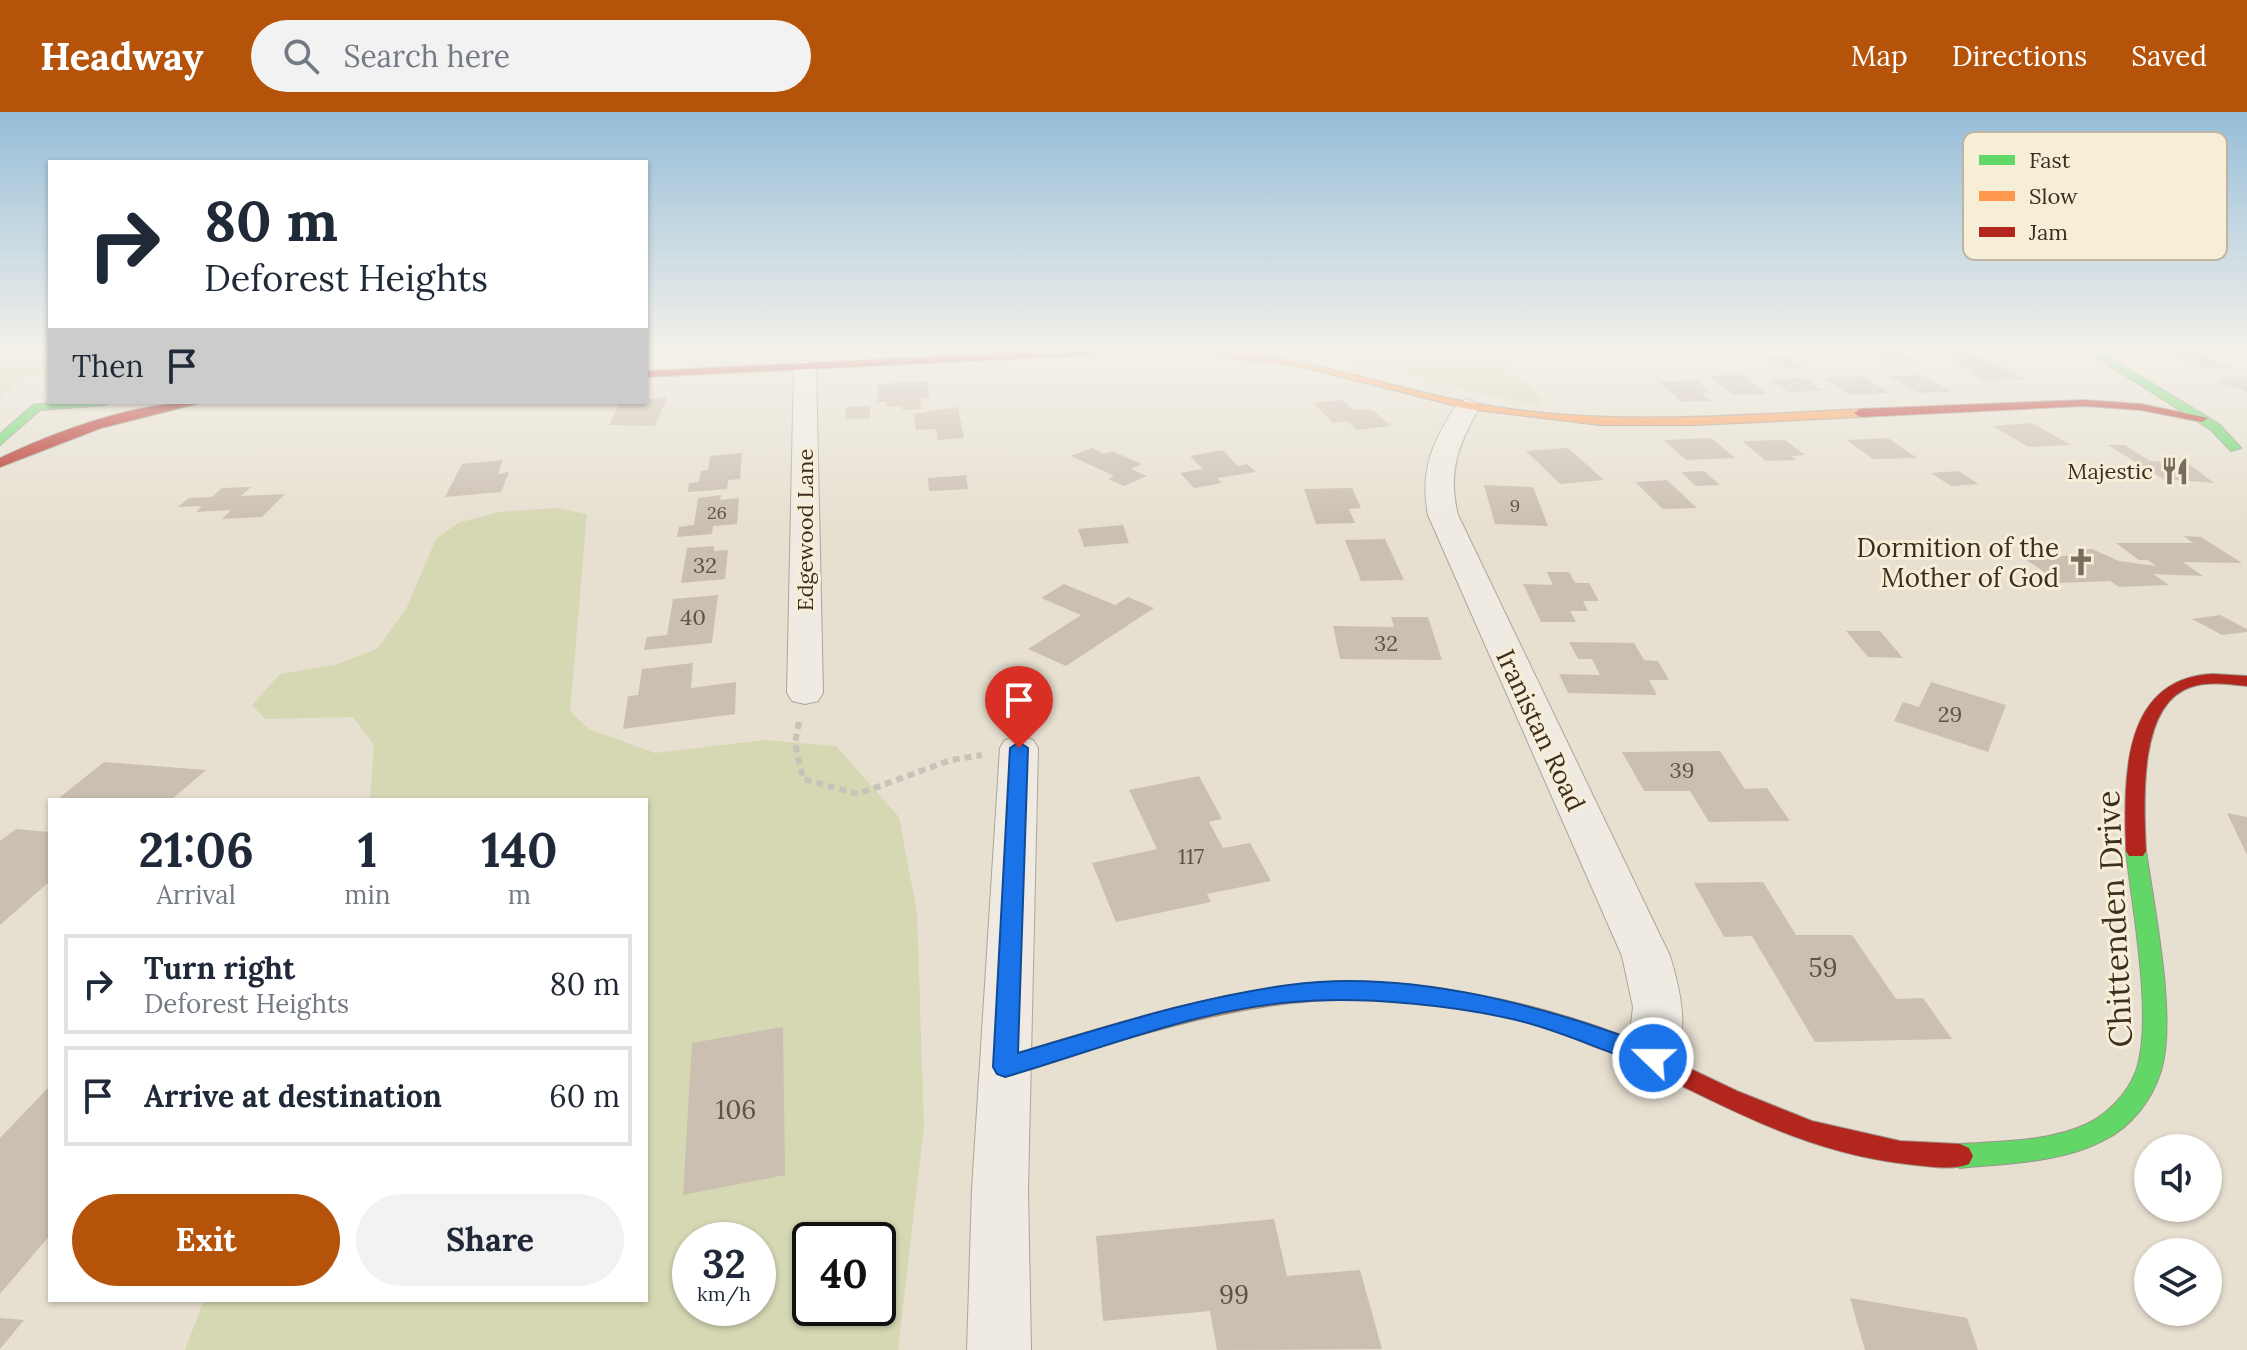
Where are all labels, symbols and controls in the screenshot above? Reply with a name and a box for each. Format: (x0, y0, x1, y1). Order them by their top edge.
search box (251, 20, 811, 92)
text: Headway (40, 32, 203, 80)
icon: search (279, 34, 323, 78)
text: Search here (343, 37, 510, 75)
text: Map (1851, 38, 1908, 74)
text: Directions (1952, 38, 2087, 74)
text: Saved (2131, 38, 2207, 74)
legend (1963, 132, 2227, 260)
text: Fast (2029, 146, 2071, 174)
text: Slow (2029, 182, 2078, 210)
text: 80 m (204, 185, 338, 256)
icon: right (72, 192, 176, 296)
text: Jam (2028, 218, 2068, 246)
text: Deforest Heights (204, 255, 488, 301)
icon: arrive (160, 344, 204, 388)
text: Then (72, 347, 144, 385)
street label: Edgewood Lane (791, 449, 819, 611)
restaurant icon: Majestic (2160, 456, 2190, 486)
place label: Majestic (2067, 457, 2153, 485)
house number: 9 (1510, 494, 1520, 517)
house number: 26 (707, 501, 727, 524)
place label: Dormition of the Mother of God (1857, 531, 2059, 594)
church icon: Dormition of the Mother of God (2066, 547, 2096, 577)
house number: 32 (693, 551, 717, 579)
house number: 40 (680, 603, 706, 631)
house number: 32 (1374, 629, 1398, 657)
street label: Iranistan Road (1489, 644, 1593, 816)
pin (985, 666, 1053, 748)
icon: arrive (997, 678, 1041, 722)
house number: 29 (1938, 700, 1962, 728)
house number: 39 (1670, 756, 1694, 784)
street label: Chittenden Drive (2087, 789, 2141, 1049)
text: 21:06 (139, 819, 254, 880)
text: 1 (358, 819, 377, 880)
text: 140 (481, 819, 557, 880)
house number: 117 (1178, 842, 1204, 870)
text: Arrival (156, 878, 236, 911)
text: min (344, 878, 391, 911)
text: m (508, 878, 531, 911)
text: Turn right (144, 949, 295, 987)
house number: 59 (1808, 951, 1838, 984)
icon: right (76, 962, 120, 1006)
text: 80 m (550, 965, 620, 1003)
text: Deforest Heights (144, 987, 349, 1020)
position arrow (1611, 1016, 1695, 1100)
icon: arrive (76, 1074, 120, 1118)
text: Arrive at destination (144, 1077, 442, 1115)
text: 60 m (549, 1077, 620, 1115)
house number: 106 (716, 1093, 756, 1126)
map controls (2134, 1134, 2222, 1326)
button: sound (2134, 1134, 2222, 1222)
button: Exit (72, 1194, 340, 1286)
button: Share (356, 1194, 624, 1286)
speed limit sign: 40 (792, 1222, 896, 1326)
text: 32 (702, 1238, 746, 1289)
button: layers (2134, 1238, 2222, 1326)
house number: 99 (1219, 1278, 1249, 1311)
text: km/h (697, 1281, 751, 1306)

